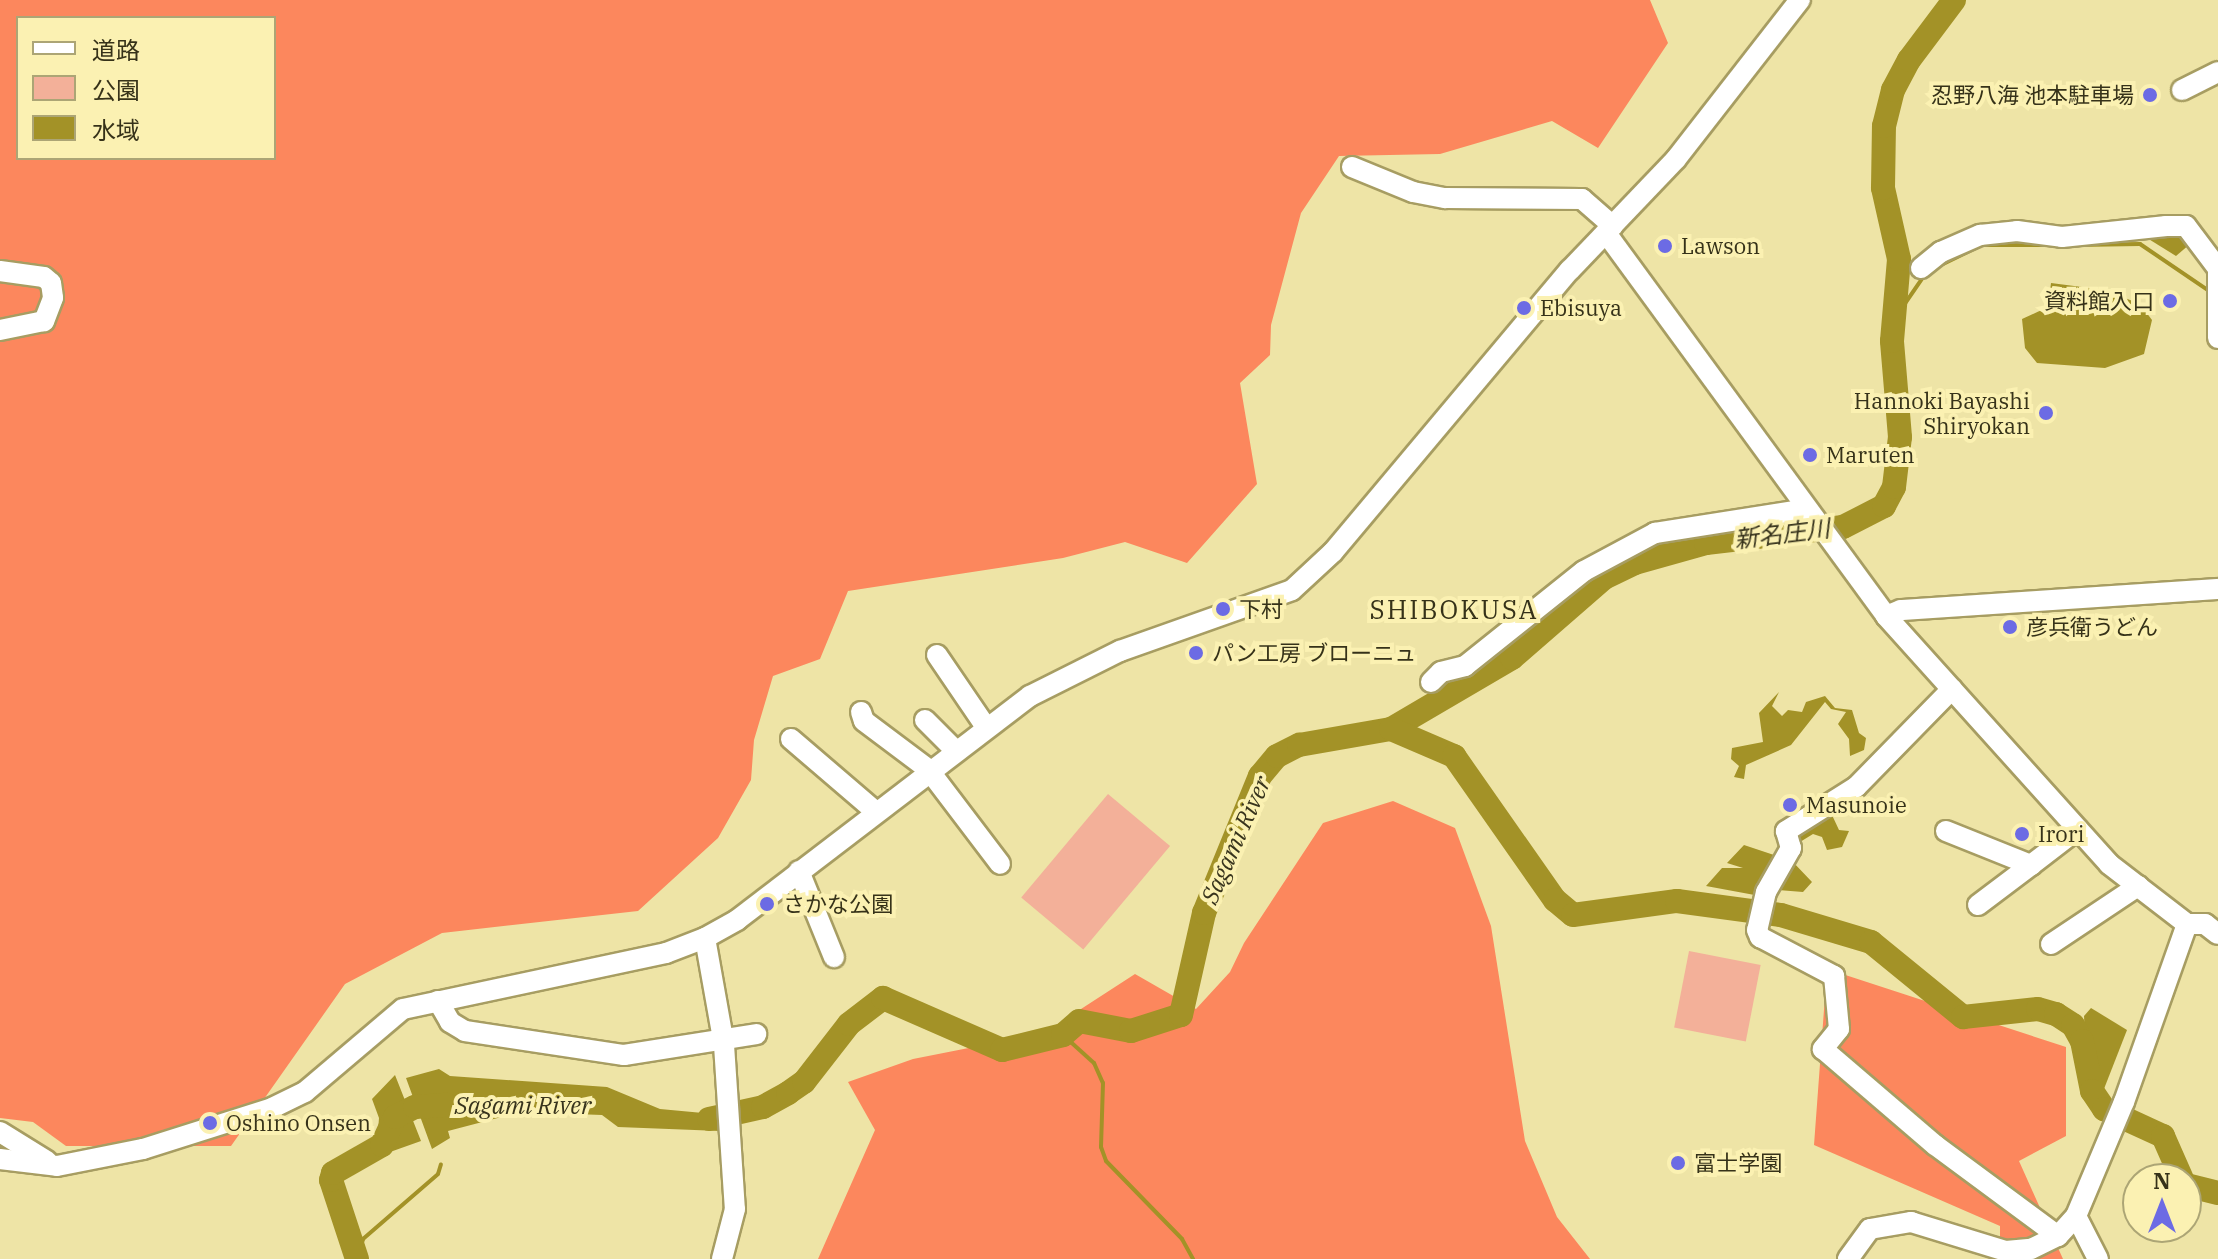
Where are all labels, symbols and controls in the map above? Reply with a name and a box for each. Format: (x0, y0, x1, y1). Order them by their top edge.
legend (16, 16, 276, 160)
text: 道路 (92, 34, 140, 66)
text: 公園 (92, 74, 140, 106)
place label: 忍野八海 池本駐車場 (1931, 82, 2134, 108)
marker: 忍野八海 池本駐車場 (2141, 86, 2159, 104)
text: 水域 (92, 114, 140, 146)
place label: Lawson (1681, 233, 1760, 259)
marker: Lawson (1656, 237, 1674, 255)
place label: 資料館入口 (2044, 288, 2154, 314)
marker: 資料館入口 (2161, 292, 2179, 310)
place label: Ebisuya (1540, 295, 1622, 321)
marker: Ebisuya (1515, 299, 1533, 317)
place label: Hannoki Bayashi Shiryokan (1854, 387, 2030, 438)
marker: Hannoki Bayashi Shiryokan (2037, 404, 2055, 422)
place label: Maruten (1826, 442, 1915, 468)
marker: Maruten (1801, 446, 1819, 464)
water label: 新名庄川 (1733, 514, 1831, 554)
district label: SHIBOKUSA (1369, 594, 1539, 626)
place label: 下村 (1239, 596, 1283, 622)
marker: 下村 (1214, 600, 1232, 618)
place label: 彦兵衛うどん (2026, 614, 2158, 640)
marker: 彦兵衛うどん (2001, 618, 2019, 636)
place label: パン工房 ブローニュ (1212, 640, 1415, 666)
marker: パン工房 ブローニュ (1187, 644, 1205, 662)
water label: Sagami River (1195, 772, 1277, 908)
place label: Masunoie (1806, 792, 1907, 818)
marker: Masunoie (1781, 796, 1799, 814)
place label: Irori (2038, 821, 2084, 847)
marker: Irori (2013, 825, 2031, 843)
place label: さかな公園 (783, 891, 893, 917)
marker: さかな公園 (758, 895, 776, 913)
water label: Sagami River (455, 1092, 591, 1120)
place label: Oshino Onsen (226, 1110, 371, 1136)
marker: Oshino Onsen (201, 1114, 219, 1132)
place label: 富士学園 (1694, 1150, 1782, 1176)
marker: 富士学園 (1669, 1154, 1687, 1172)
north arrow (2122, 1163, 2202, 1243)
text: N (2153, 1166, 2171, 1195)

